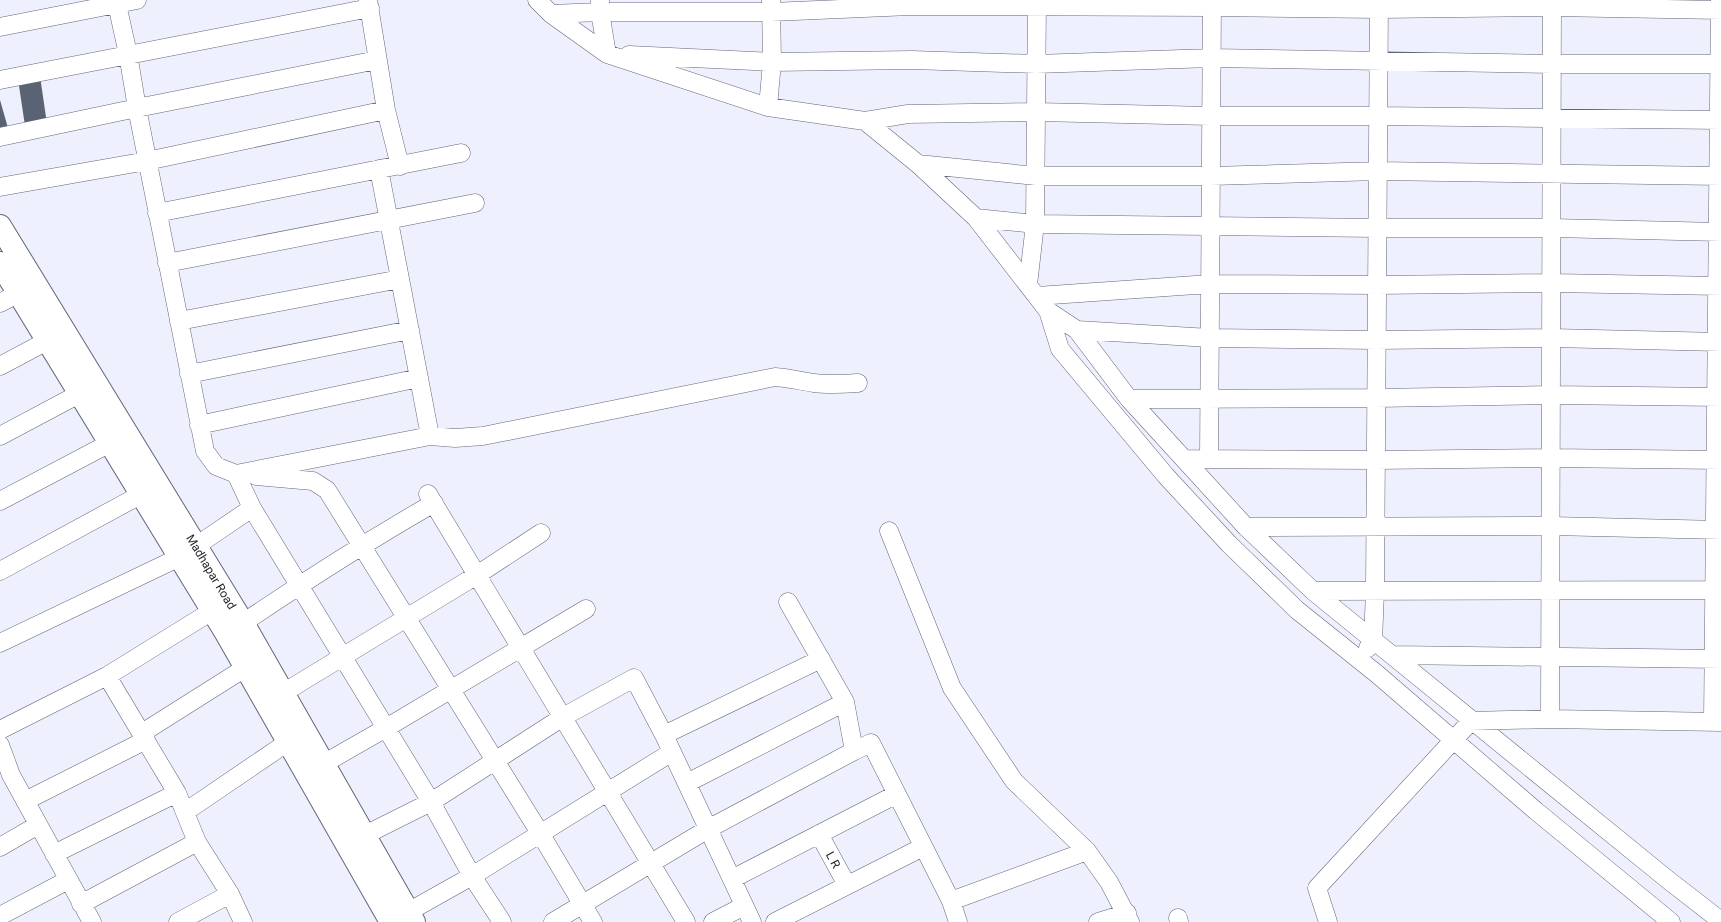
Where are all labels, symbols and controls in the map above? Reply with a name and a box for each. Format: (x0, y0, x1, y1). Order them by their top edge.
street label: Madhapar Road (183, 532, 239, 612)
street label: L R (823, 849, 843, 871)

